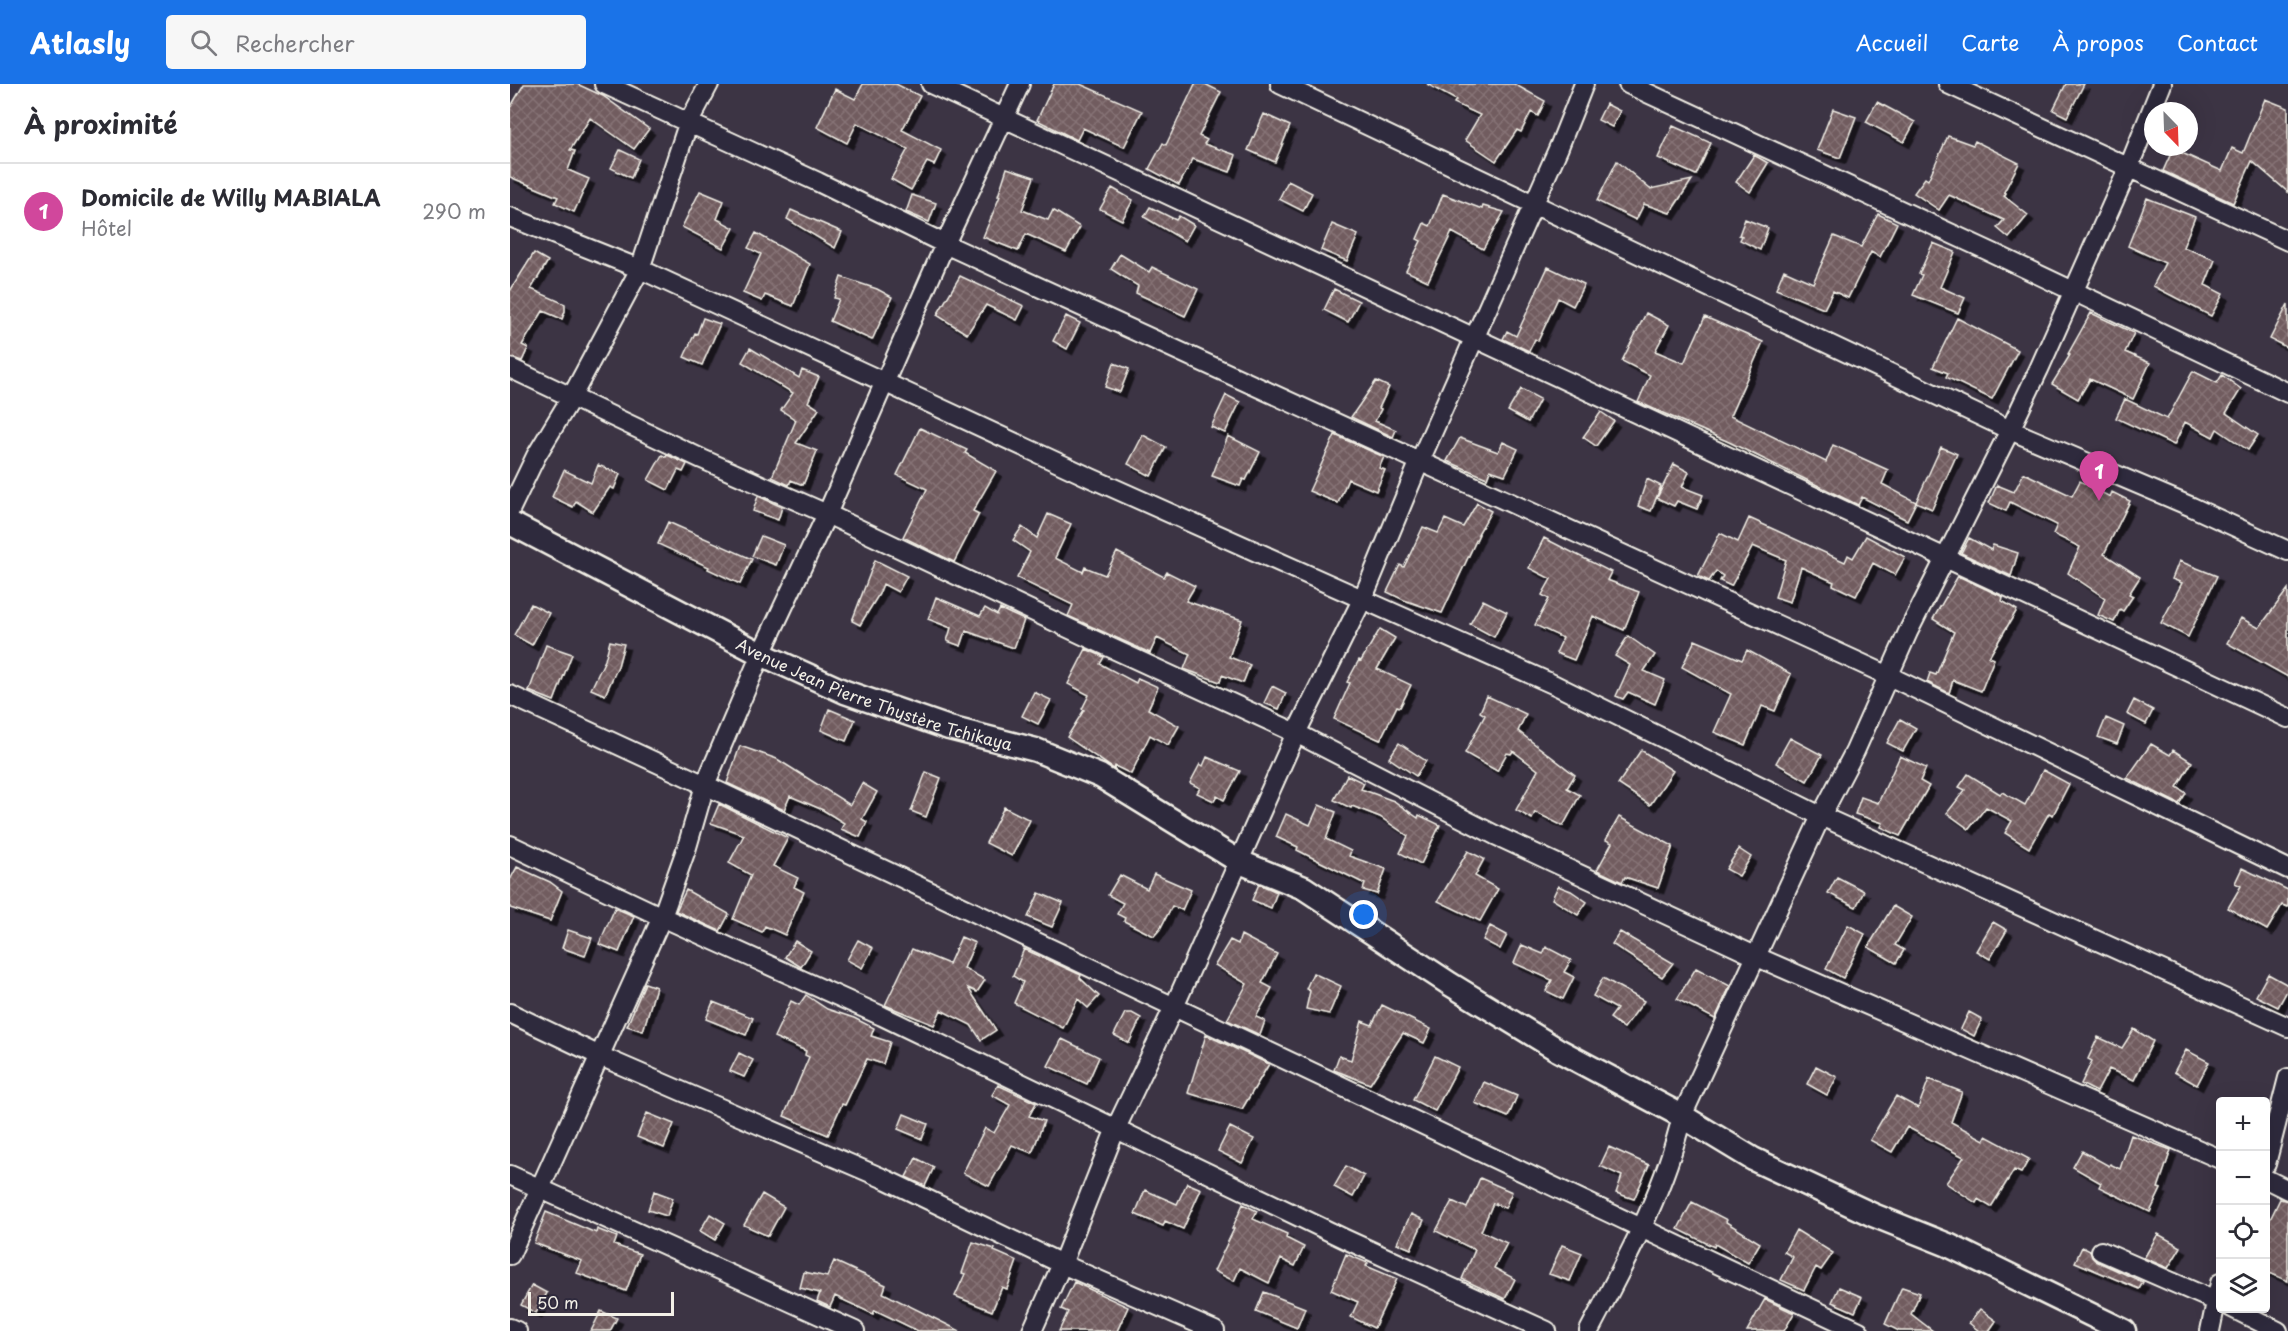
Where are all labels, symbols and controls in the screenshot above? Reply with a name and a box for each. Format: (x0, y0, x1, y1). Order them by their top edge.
search box (166, 15, 586, 69)
text: Atlasly (30, 21, 130, 64)
icon: search (187, 26, 220, 59)
text: Rechercher (235, 26, 355, 59)
text: Accueil (1856, 26, 1928, 58)
text: Carte (1961, 26, 2019, 58)
text: À propos (2052, 26, 2144, 58)
text: Contact (2177, 26, 2258, 58)
north arrow (2144, 102, 2198, 156)
text: À proximité (24, 104, 178, 143)
text: Domicile de Willy MABIALA (81, 180, 381, 213)
text: 1 (39, 196, 48, 226)
text: 290 m (422, 196, 486, 226)
text: Hôtel (81, 213, 132, 243)
pin: 1 (2080, 452, 2118, 501)
street label: Avenue Jean Pierre Thystère Tchikaya (733, 631, 1015, 756)
your location (1349, 900, 1378, 929)
map controls (2216, 1097, 2270, 1313)
button: + (2216, 1097, 2270, 1151)
button: − (2216, 1151, 2270, 1205)
button: locate (2216, 1205, 2270, 1259)
button: layers (2216, 1259, 2270, 1313)
scale bar (528, 1289, 674, 1316)
text: 50 m (537, 1290, 578, 1314)

